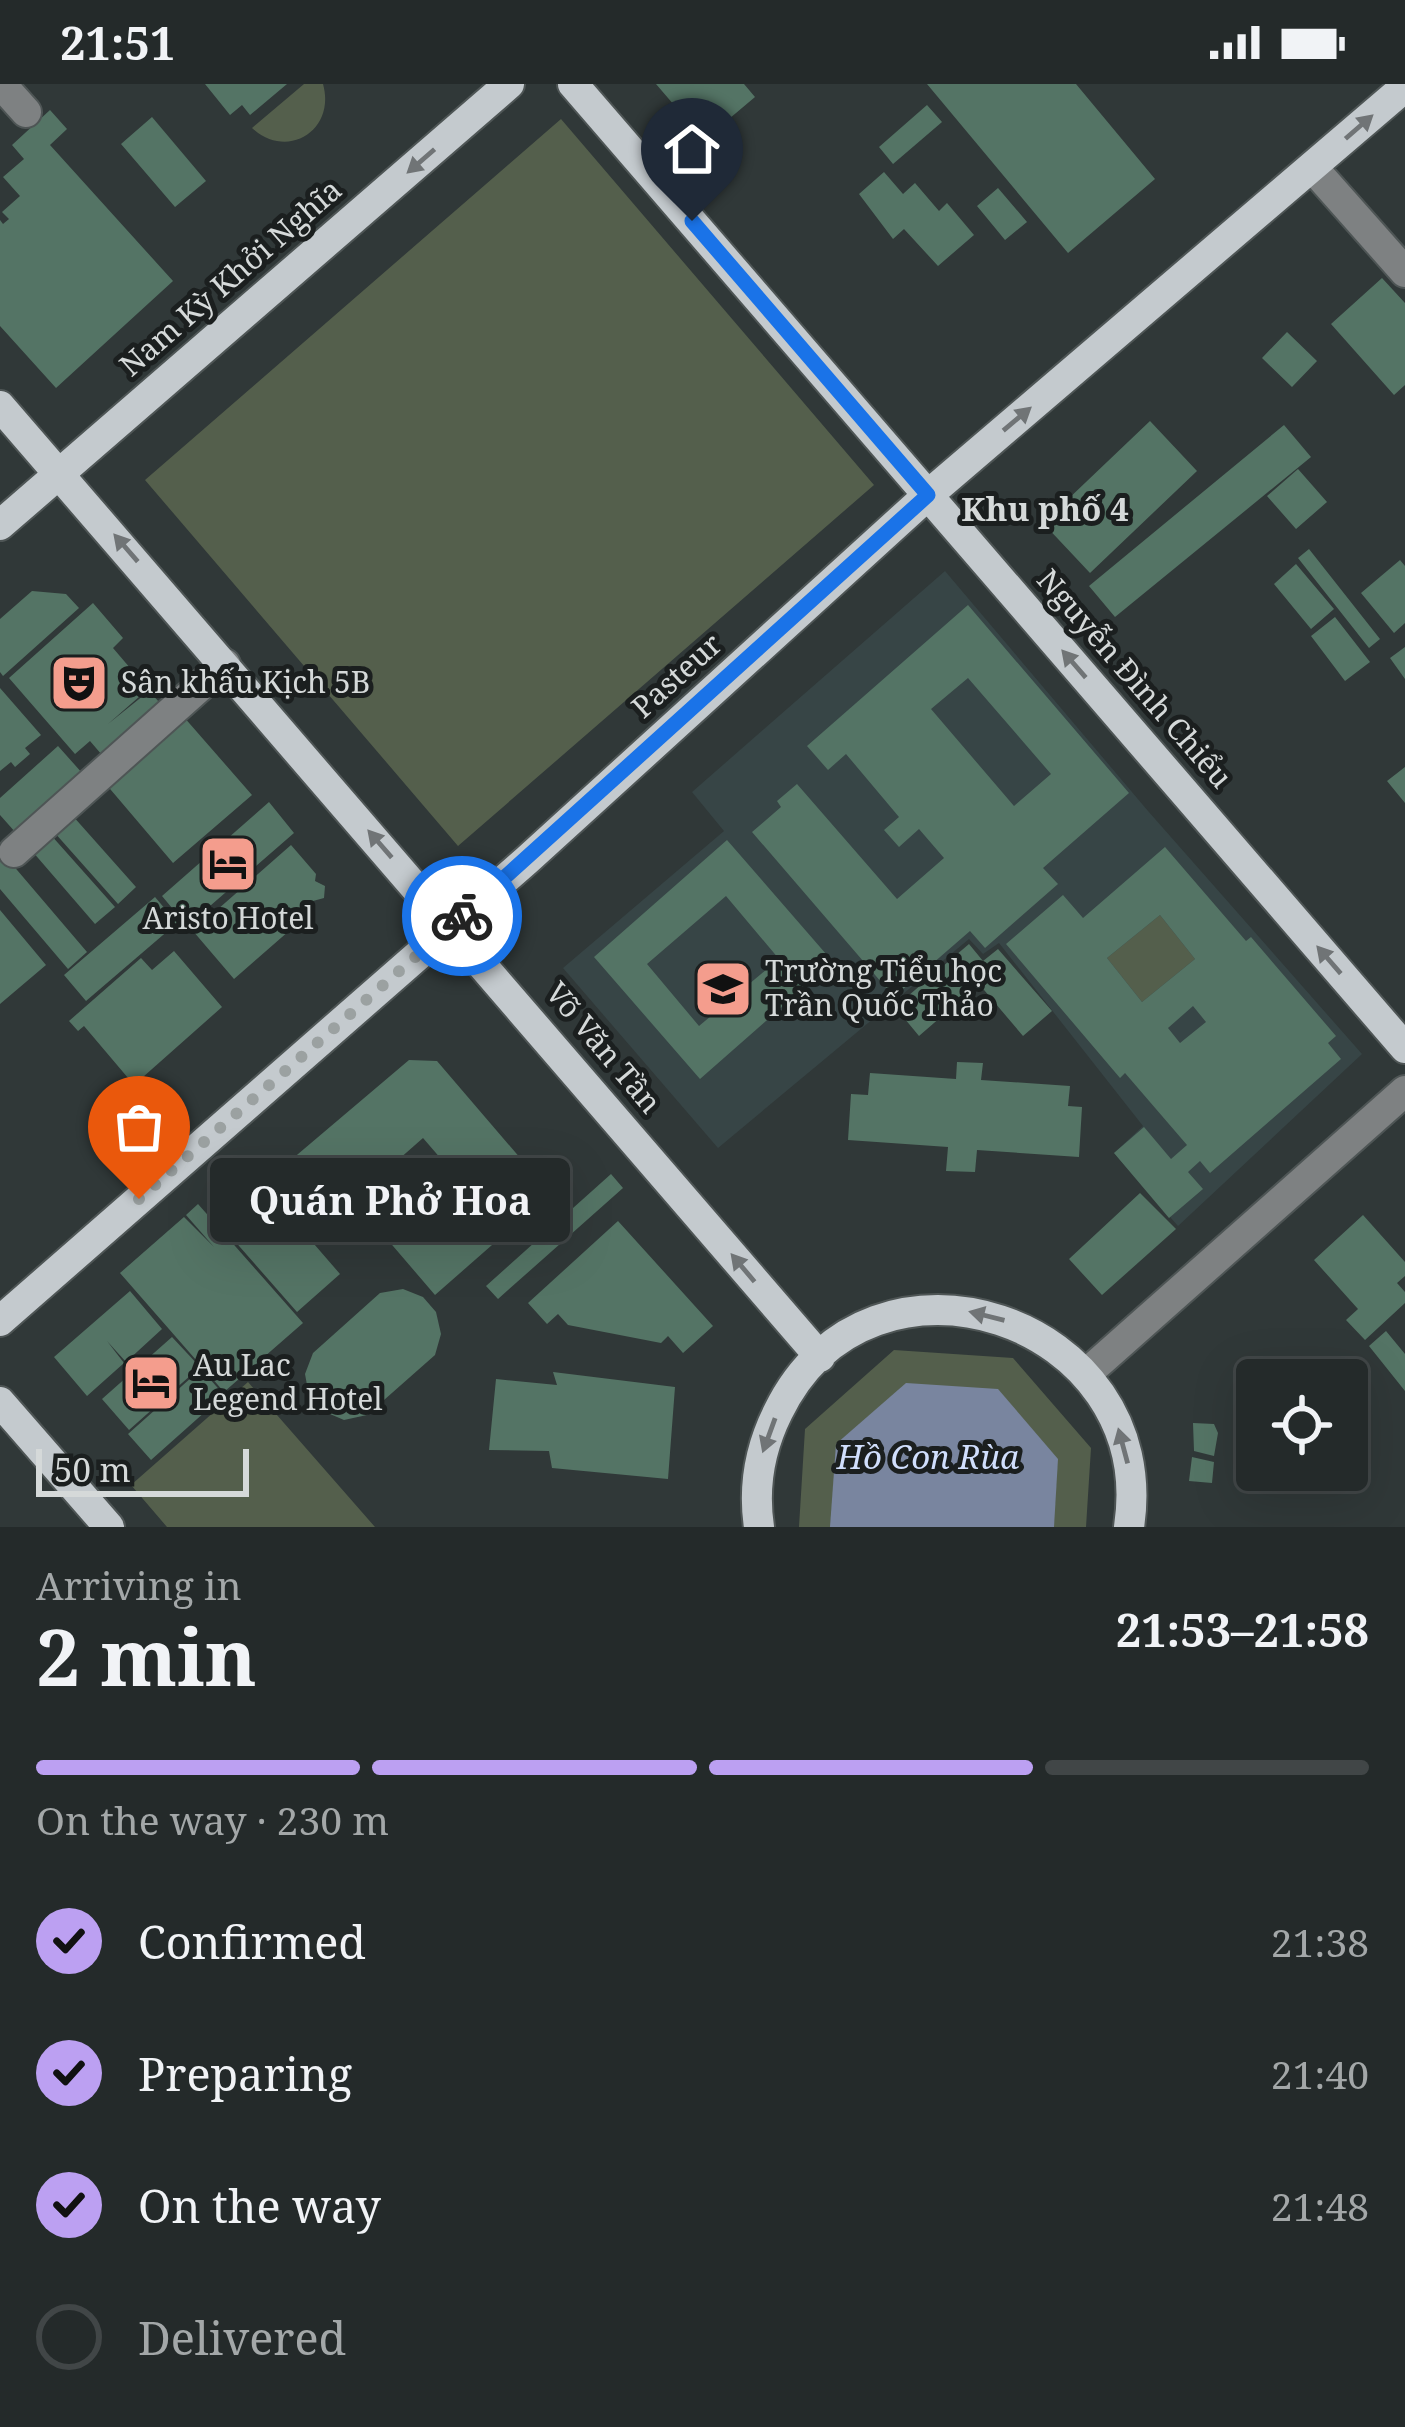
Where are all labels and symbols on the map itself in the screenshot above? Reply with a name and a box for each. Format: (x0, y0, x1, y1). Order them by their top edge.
pin (641, 98, 743, 221)
one-way arrow (1344, 114, 1374, 140)
one-way arrow (406, 147, 436, 173)
street label: Nam Kỳ Khởi Nghĩa (110, 169, 350, 385)
one-way arrow (1002, 406, 1032, 433)
district label: Khu phố 4 (961, 486, 1129, 531)
one-way arrow (114, 533, 140, 563)
street label: Nguyễn Đình Chiểu (1028, 560, 1242, 796)
street label: Pasteur (622, 623, 730, 726)
one-way arrow (1061, 649, 1088, 679)
theatre icon: Sân khấu Kịch 5B (48, 652, 110, 714)
place label: Sân khấu Kịch 5B (121, 661, 370, 702)
one-way arrow (368, 829, 394, 859)
hotel icon: Aristo Hotel (197, 833, 259, 895)
courier (402, 856, 522, 976)
place label: Aristo Hotel (142, 897, 314, 938)
one-way arrow (1316, 945, 1342, 975)
place label: Trường Tiểu học Trần Quốc Thảo (765, 950, 1002, 1025)
school or university icon: Trường Tiểu học Trần Quốc Thảo (692, 958, 754, 1020)
street label: Võ Văn Tần (537, 973, 671, 1121)
pin (88, 1076, 190, 1199)
callout: Quán Phở Hoa (211, 1157, 571, 1241)
one-way arrow (731, 1253, 757, 1283)
one-way arrow (969, 1306, 1006, 1325)
place label: Au Lac Legend Hotel (193, 1344, 383, 1419)
hotel icon: Au Lac Legend Hotel (120, 1352, 182, 1414)
one-way arrow (759, 1417, 777, 1453)
one-way arrow (1113, 1427, 1132, 1464)
water label: Hồ Con Rùa (836, 1434, 1019, 1479)
scale bar (36, 1443, 249, 1496)

